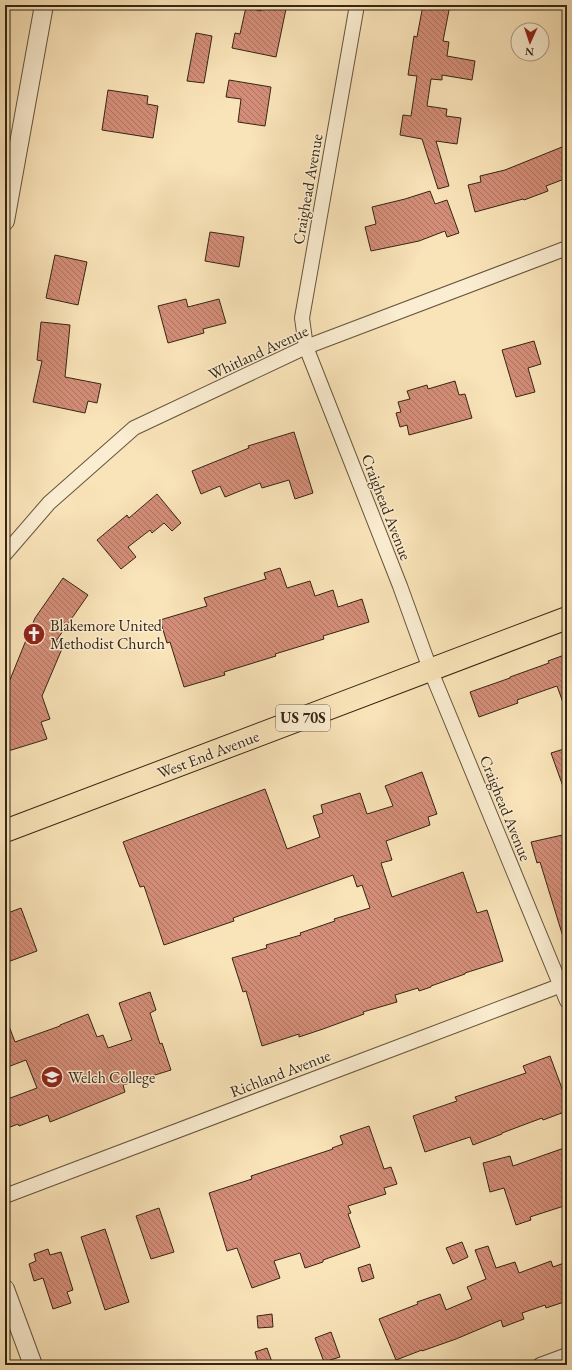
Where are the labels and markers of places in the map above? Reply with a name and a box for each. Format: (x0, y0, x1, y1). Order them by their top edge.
place label: Blakemore United Methodist Church (50, 615, 165, 654)
church icon: Blakemore United Methodist Church (21, 621, 47, 647)
school or university icon: Welch College (39, 1064, 65, 1090)
place label: Welch College (68, 1067, 155, 1088)

